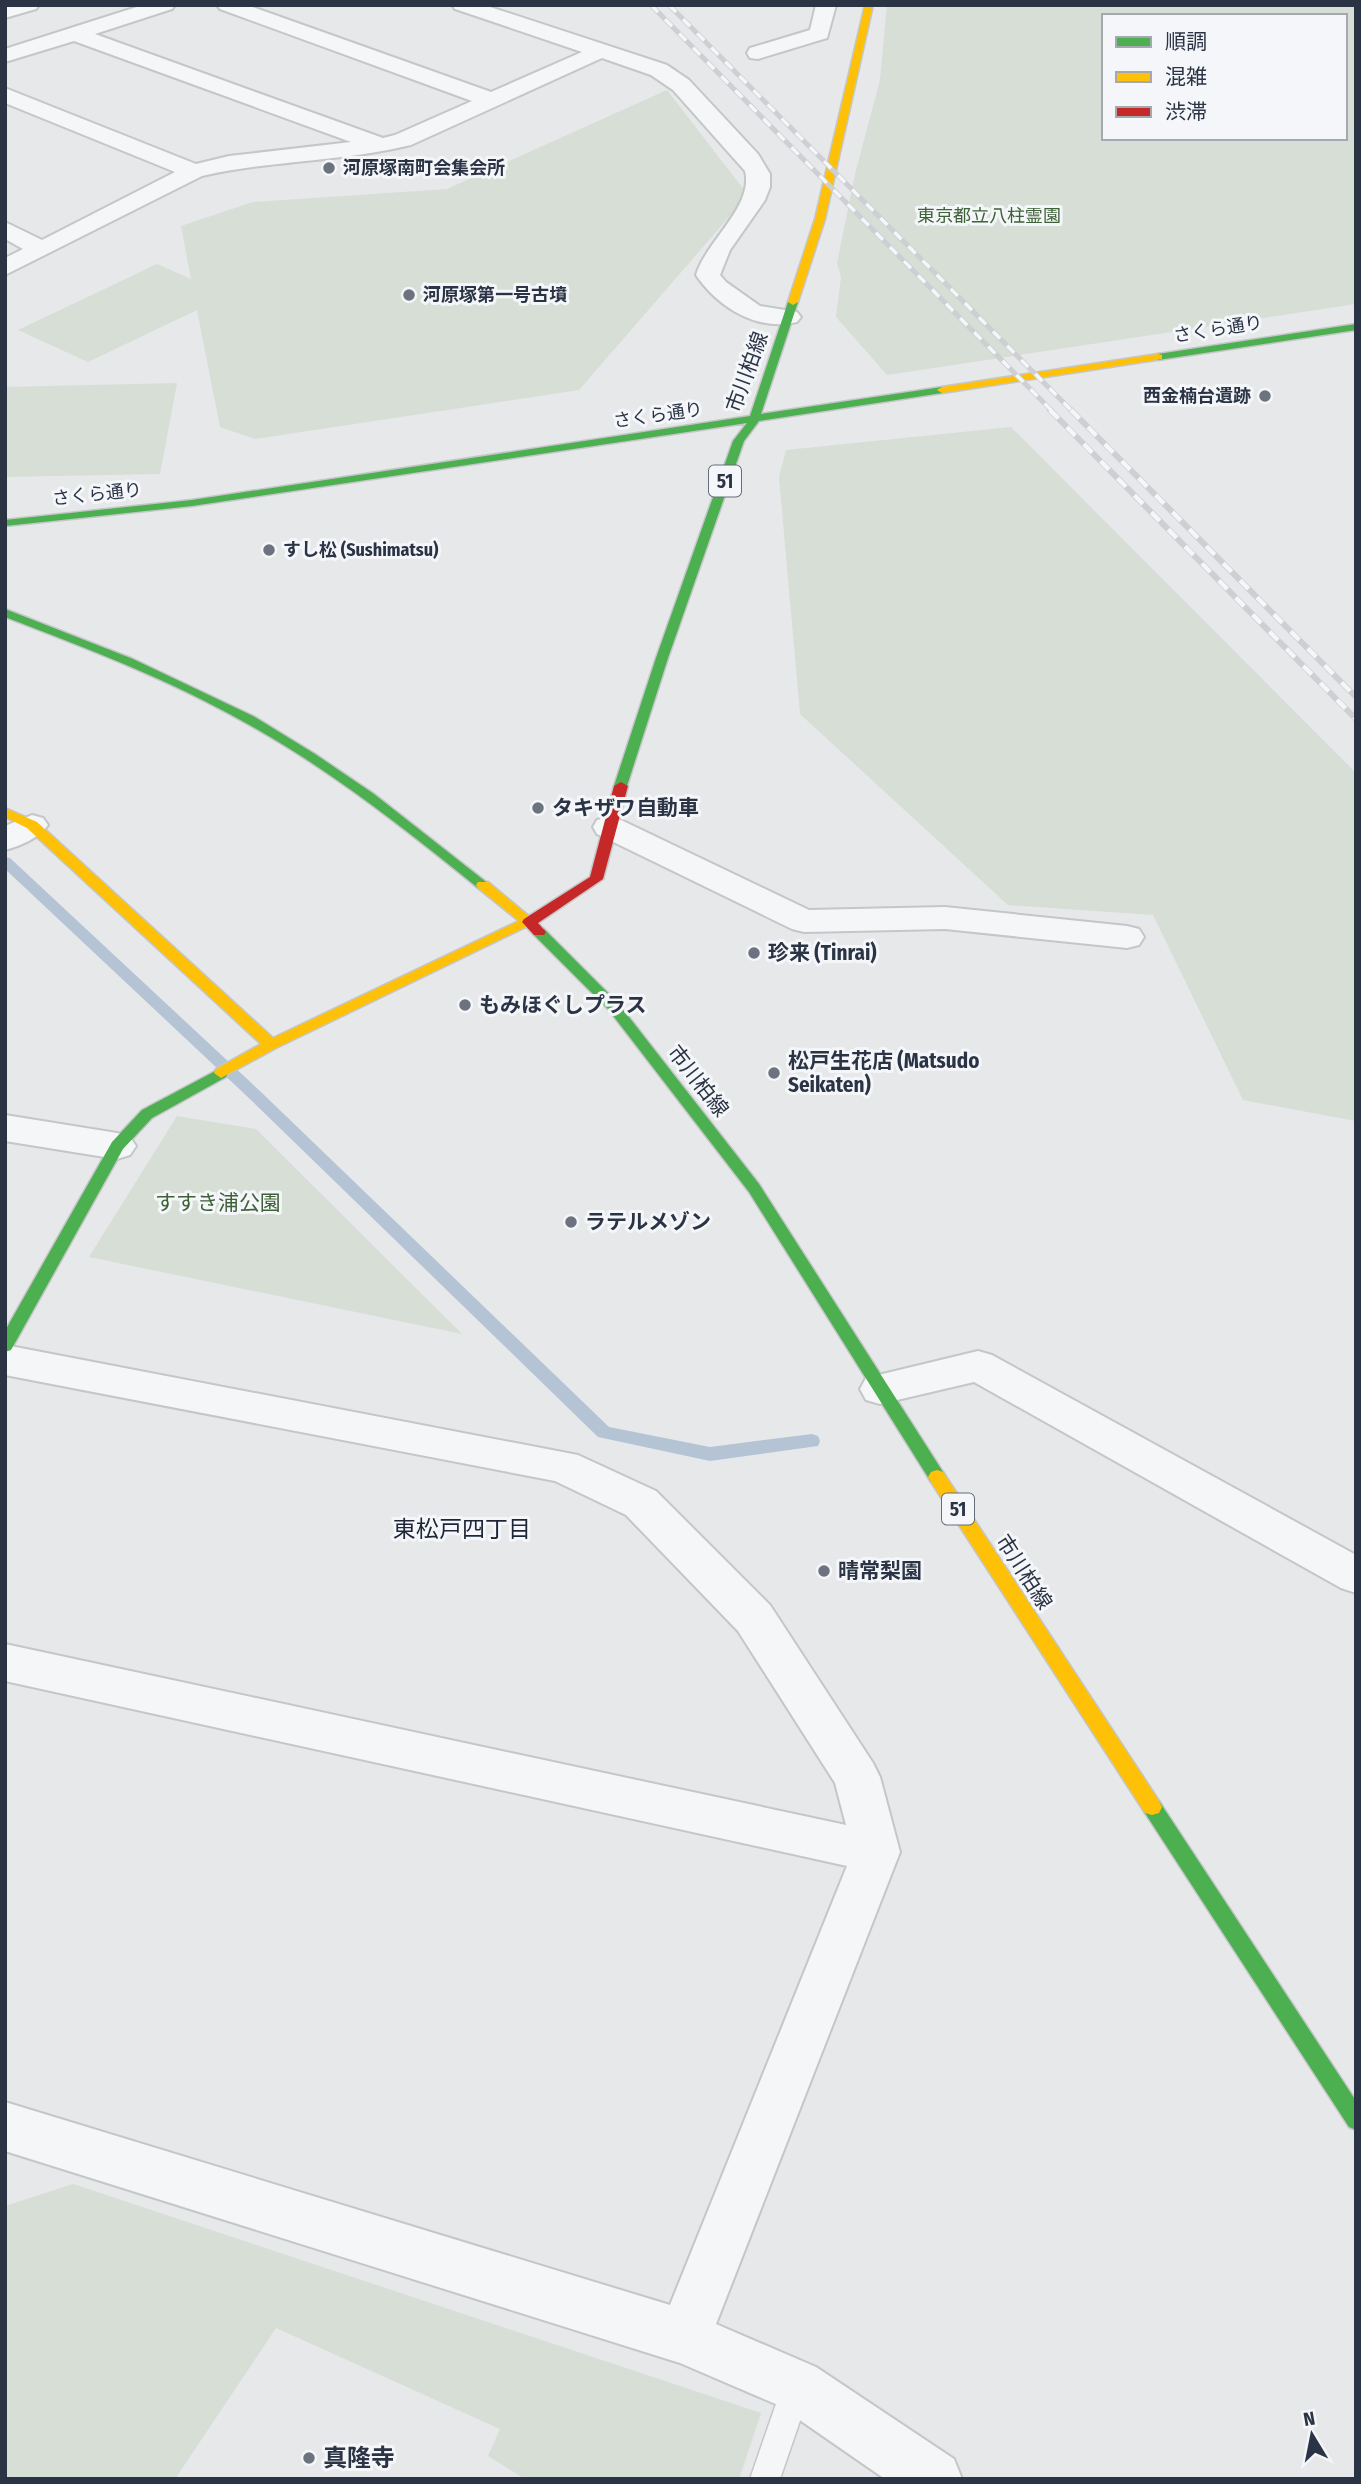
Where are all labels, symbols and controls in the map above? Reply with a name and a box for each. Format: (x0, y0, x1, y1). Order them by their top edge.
legend (1102, 14, 1347, 140)
text: 順調 (1165, 29, 1207, 55)
text: 混雑 (1165, 64, 1207, 90)
text: 渋滞 (1165, 99, 1207, 125)
place label: 河原塚南町会集会所 (343, 157, 505, 179)
marker: 河原塚南町会集会所 (321, 160, 337, 176)
park label: 東京都立八柱霊園 (917, 205, 1061, 227)
place label: 河原塚第一号古墳 (423, 284, 567, 306)
marker: 河原塚第一号古墳 (401, 287, 417, 303)
street label: さくら通り (1172, 311, 1264, 347)
street label: 市川柏線 (720, 328, 774, 416)
place label: 西金楠台遺跡 (1143, 385, 1251, 407)
marker: 西金楠台遺跡 (1257, 388, 1273, 404)
street label: さくら通り (612, 398, 704, 432)
road number: 51 (709, 466, 741, 496)
street label: さくら通り (51, 478, 143, 510)
place label: すし松 (Sushimatsu) (283, 539, 439, 561)
marker: すし松 (Sushimatsu) (261, 542, 277, 558)
place label: タキザワ自動車 (552, 795, 699, 821)
marker: タキザワ自動車 (530, 800, 546, 816)
place label: 珍来 (Tinrai) (768, 940, 877, 966)
marker: 珍来 (Tinrai) (746, 945, 762, 961)
place label: もみほぐしプラス (479, 992, 647, 1018)
marker: もみほぐしプラス (457, 997, 473, 1013)
street label: 市川柏線 (662, 1040, 734, 1122)
place label: 松戸生花店 (Matsudo Seikaten) (788, 1048, 979, 1098)
marker: 松戸生花店 (Matsudo Seikaten) (766, 1065, 782, 1081)
park label: すすき浦公園 (155, 1190, 281, 1216)
place label: ラテルメゾン (585, 1209, 711, 1235)
marker: ラテルメゾン (563, 1214, 579, 1230)
road number: 51 (942, 1494, 974, 1525)
district label: 東松戸四丁目 (393, 1515, 531, 1543)
street label: 市川柏線 (990, 1530, 1058, 1614)
place label: 晴常梨園 (838, 1558, 922, 1584)
marker: 晴常梨園 (816, 1563, 832, 1579)
north arrow (1277, 2400, 1347, 2470)
text: N (1302, 2406, 1317, 2431)
place label: 真隆寺 (323, 2444, 395, 2472)
marker: 真隆寺 (301, 2450, 317, 2466)

